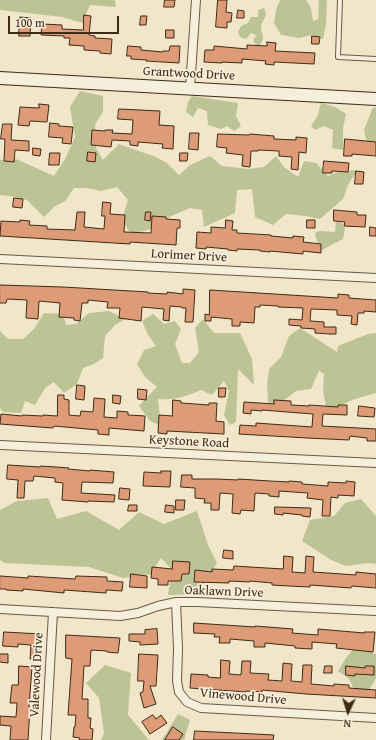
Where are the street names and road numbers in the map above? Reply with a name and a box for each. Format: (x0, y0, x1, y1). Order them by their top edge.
street label: Grantwood Drive (143, 64, 235, 84)
street label: Lorimer Drive (151, 246, 227, 266)
street label: Keystone Road (149, 432, 229, 452)
street label: Oaklawn Drive (184, 583, 264, 601)
street label: Valewood Drive (27, 632, 47, 718)
street label: Vinewood Drive (199, 685, 287, 709)

